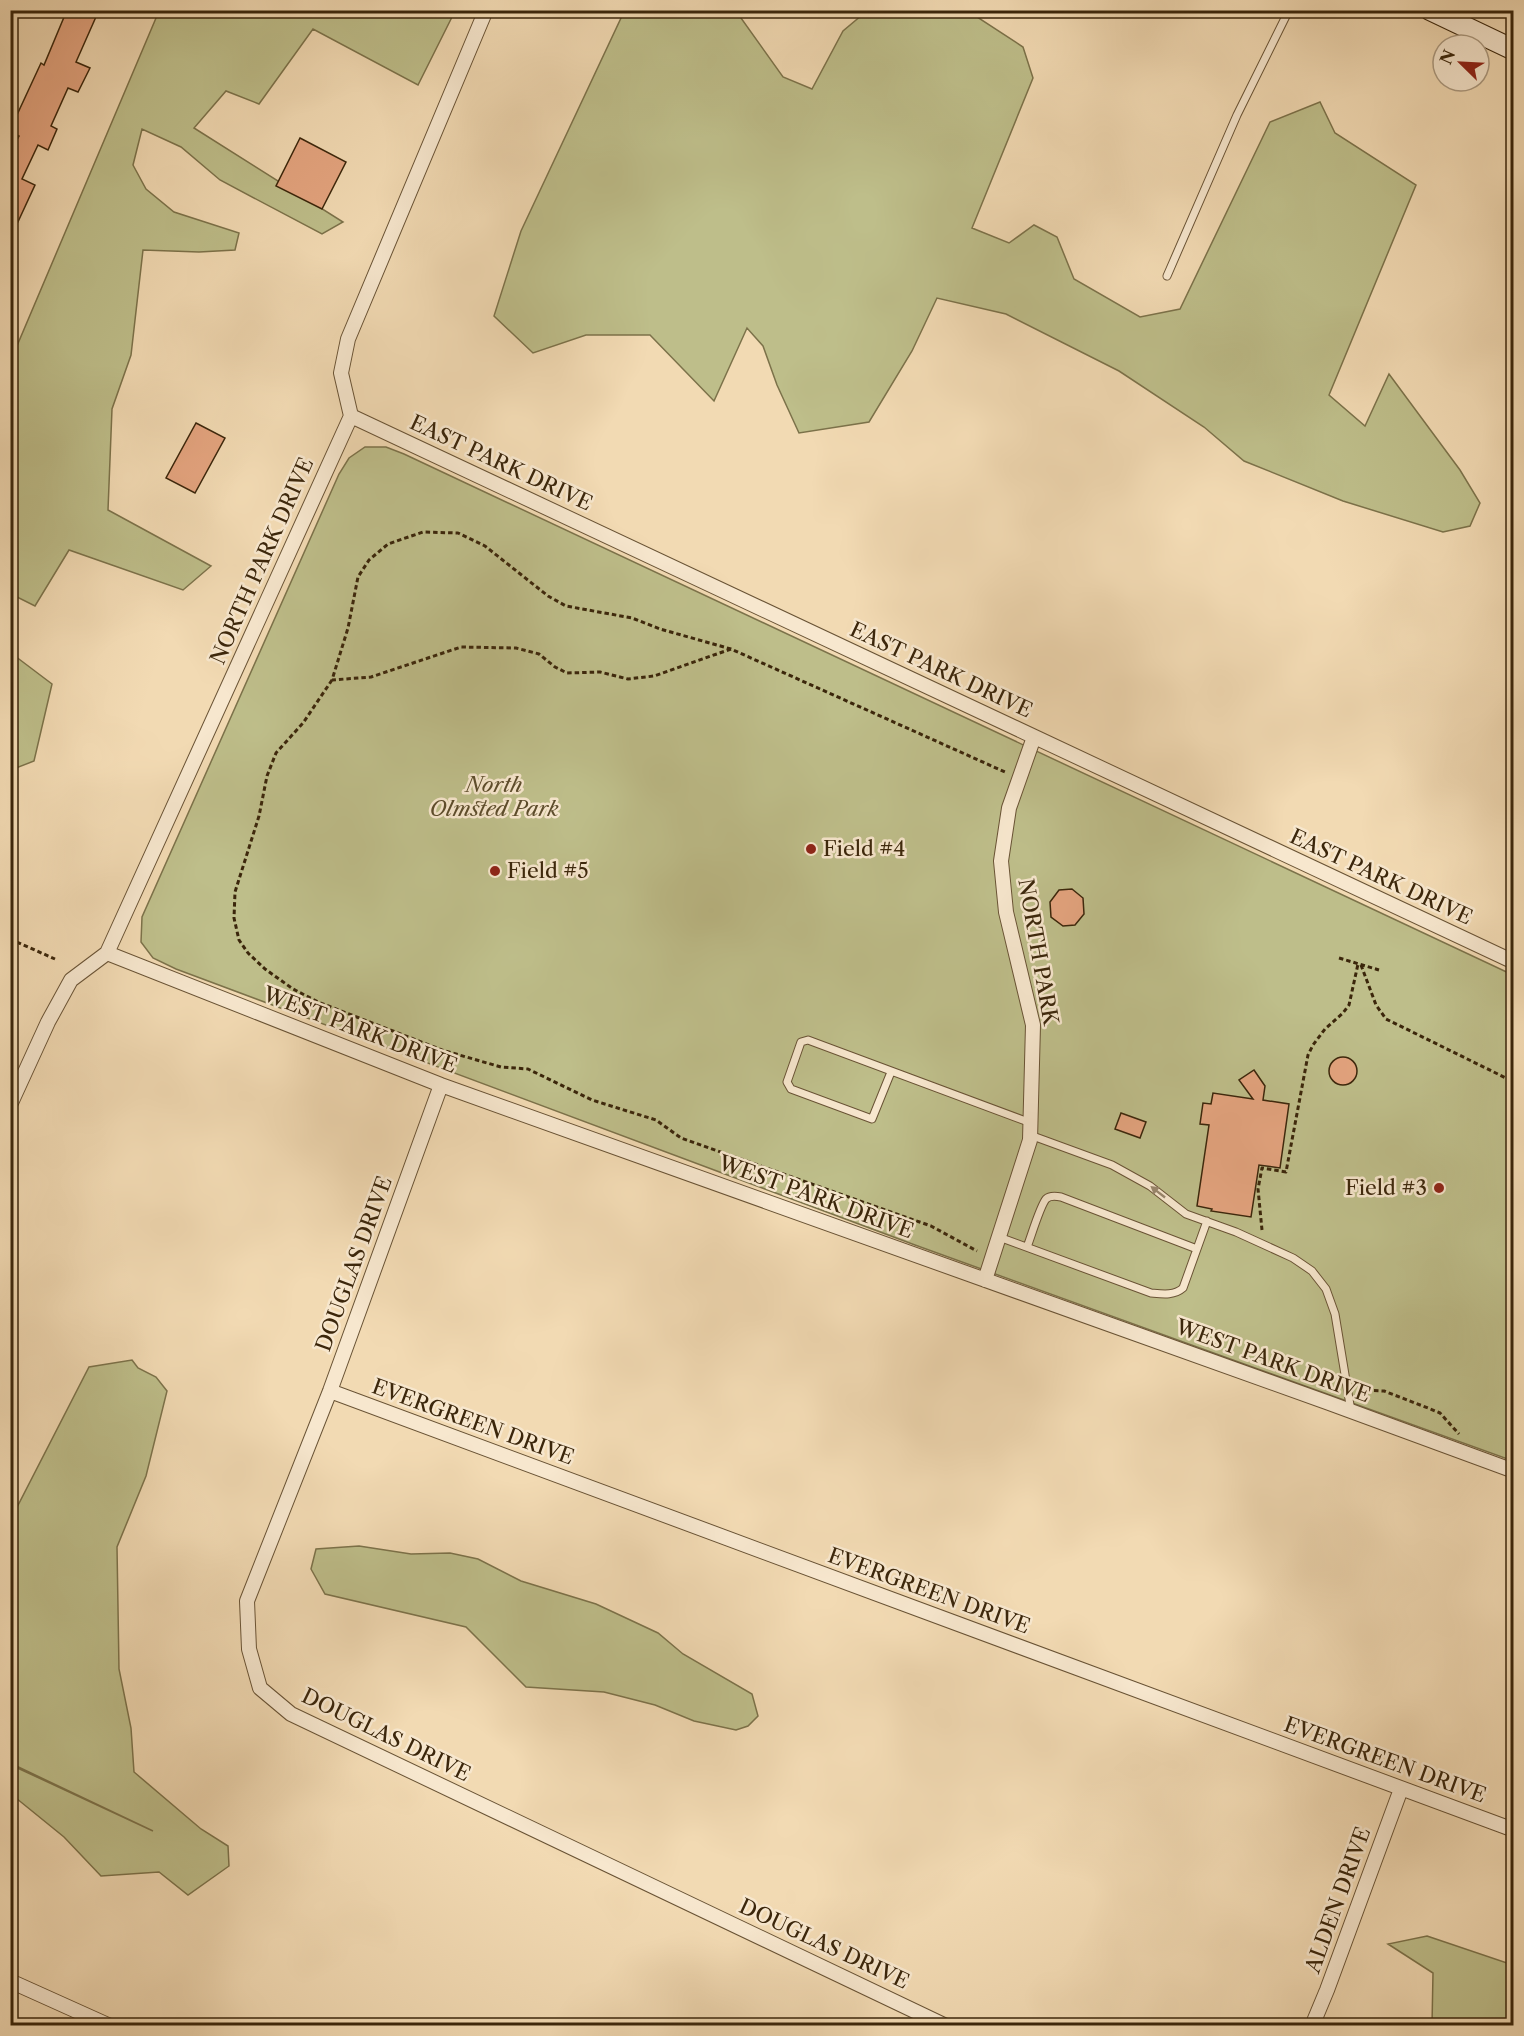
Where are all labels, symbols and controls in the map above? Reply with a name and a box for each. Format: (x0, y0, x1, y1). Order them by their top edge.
north arrow (1431, 33, 1491, 93)
text: N (1435, 46, 1459, 67)
street label: EAST PARK DRIVE (406, 409, 596, 516)
street label: NORTH PARK DRIVE (205, 454, 318, 668)
street label: EAST PARK DRIVE (846, 616, 1036, 723)
park label: North Olmsted Park (429, 772, 559, 821)
street label: EAST PARK DRIVE (1286, 823, 1476, 930)
place label: Field #4 (823, 836, 906, 861)
marker: Field #4 (804, 842, 818, 856)
place label: Field #5 (507, 858, 589, 883)
marker: Field #5 (488, 864, 502, 878)
street label: NORTH PARK (1013, 877, 1064, 1028)
street label: WEST PARK DRIVE (259, 981, 461, 1078)
street label: WEST PARK DRIVE (714, 1149, 917, 1243)
street label: DOUGLAS DRIVE (310, 1173, 397, 1355)
place label: Field #3 (1345, 1175, 1427, 1200)
marker: Field #3 (1432, 1181, 1446, 1195)
one-way arrow (1150, 1187, 1165, 1199)
street label: WEST PARK DRIVE (1171, 1313, 1374, 1407)
street label: EVERGREEN DRIVE (369, 1373, 578, 1470)
street label: EVERGREEN DRIVE (825, 1542, 1034, 1639)
street label: DOUGLAS DRIVE (298, 1683, 475, 1786)
street label: EVERGREEN DRIVE (1281, 1711, 1490, 1808)
street label: ALDEN DRIVE (1299, 1824, 1375, 1977)
street label: DOUGLAS DRIVE (735, 1893, 913, 1994)

